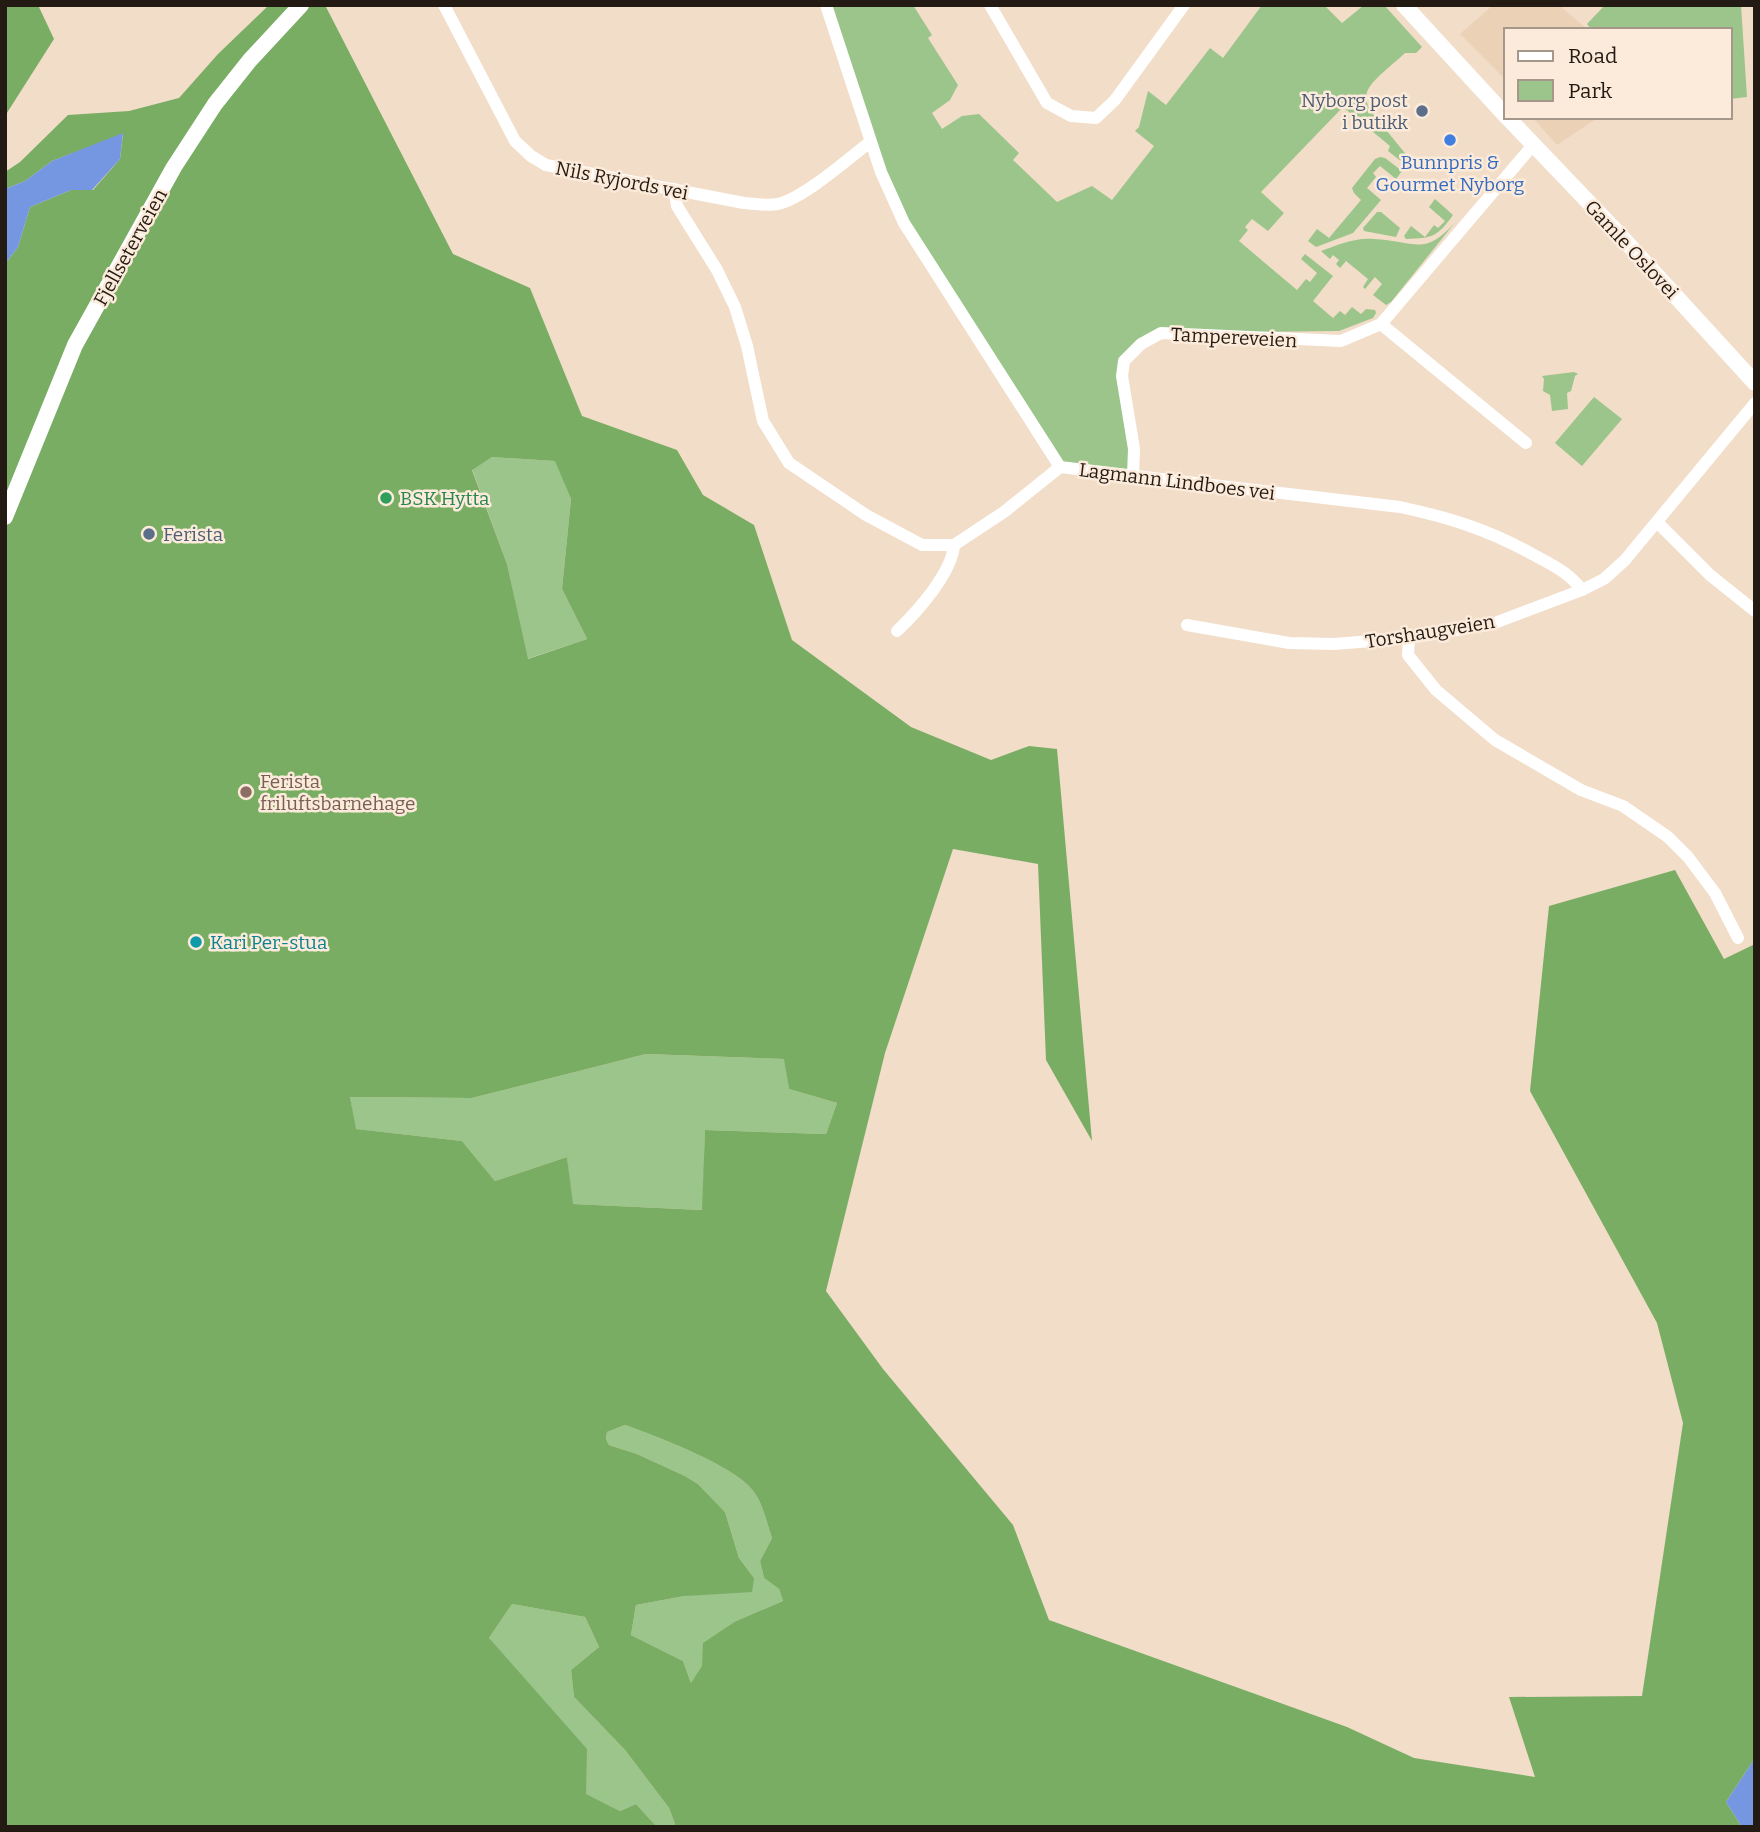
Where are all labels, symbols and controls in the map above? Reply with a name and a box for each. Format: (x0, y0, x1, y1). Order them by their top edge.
legend (1504, 28, 1732, 119)
text: Road (1568, 43, 1617, 69)
text: Park (1568, 78, 1612, 104)
place label: Nyborg post i butikk (1301, 89, 1408, 134)
marker: Nyborg post i butikk (1414, 103, 1430, 119)
marker: Bunnpris & Gourmet Nyborg (1442, 132, 1458, 148)
place label: Bunnpris & Gourmet Nyborg (1376, 151, 1525, 196)
street label: Nils Ryjords vei (554, 156, 691, 205)
street label: Fjellseterveien (89, 185, 172, 310)
street label: Gamle Oslovei (1580, 195, 1684, 304)
street label: Tampereveien (1170, 323, 1298, 352)
street label: Lagmann Lindboes vei (1078, 458, 1277, 505)
place label: BSK Hytta (400, 487, 490, 510)
marker: BSK Hytta (378, 490, 394, 506)
place label: Ferista (163, 523, 224, 546)
marker: Ferista (141, 526, 157, 542)
street label: Torshaugveien (1364, 610, 1496, 653)
place label: Ferista friluftsbarnehage (260, 770, 415, 815)
marker: Ferista friluftsbarnehage (238, 784, 254, 800)
place label: Kari Per-stua (210, 931, 328, 954)
marker: Kari Per-stua (188, 934, 204, 950)

